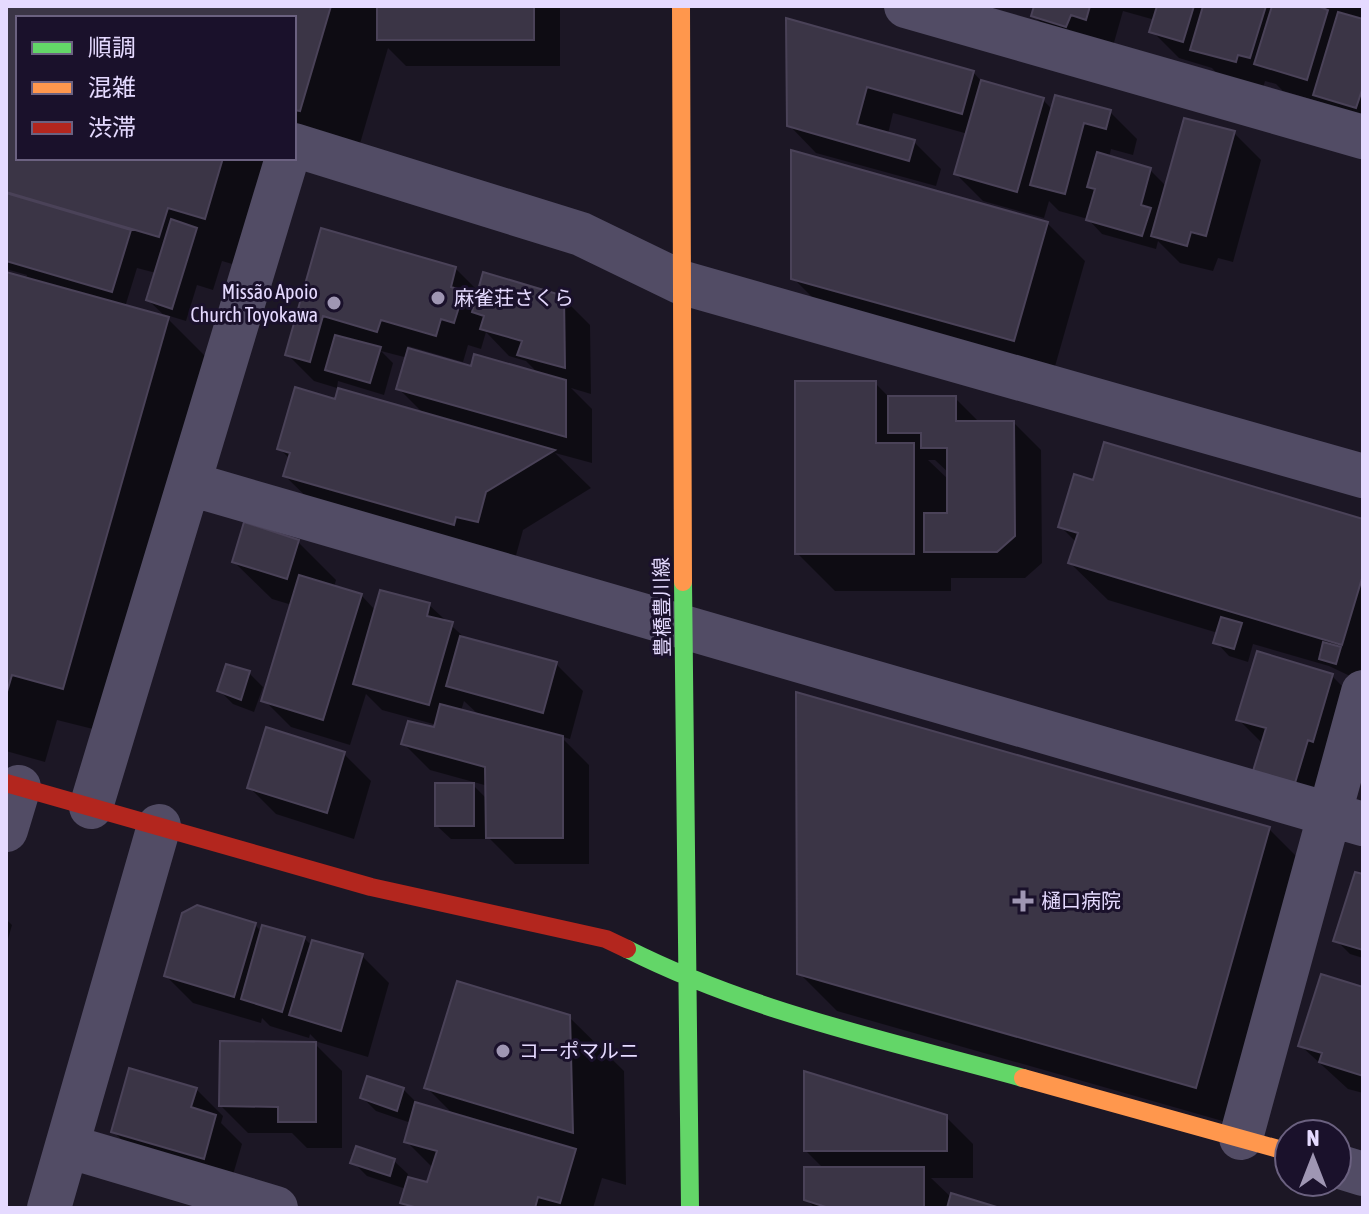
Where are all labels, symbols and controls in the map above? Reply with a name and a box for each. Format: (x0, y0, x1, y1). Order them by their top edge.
legend (16, 16, 296, 160)
text: 順調 (88, 34, 136, 61)
text: 混雑 (88, 74, 136, 101)
text: 渋滞 (88, 114, 136, 141)
place label: Missão Apoio Church Toyokawa (191, 280, 318, 326)
place label: 麻雀荘さくら (454, 286, 574, 309)
marker: 麻雀荘さくら (429, 289, 447, 307)
marker: Missão Apoio Church Toyokawa (325, 294, 343, 312)
street label: 豊橋豊川線 (649, 557, 674, 657)
place label: 樋口病院 (1041, 889, 1121, 912)
marker: 樋口病院 (1012, 890, 1034, 912)
place label: コーポマルニ (519, 1039, 639, 1062)
marker: コーポマルニ (494, 1042, 512, 1060)
north arrow (1273, 1118, 1353, 1198)
text: N (1307, 1125, 1319, 1151)

